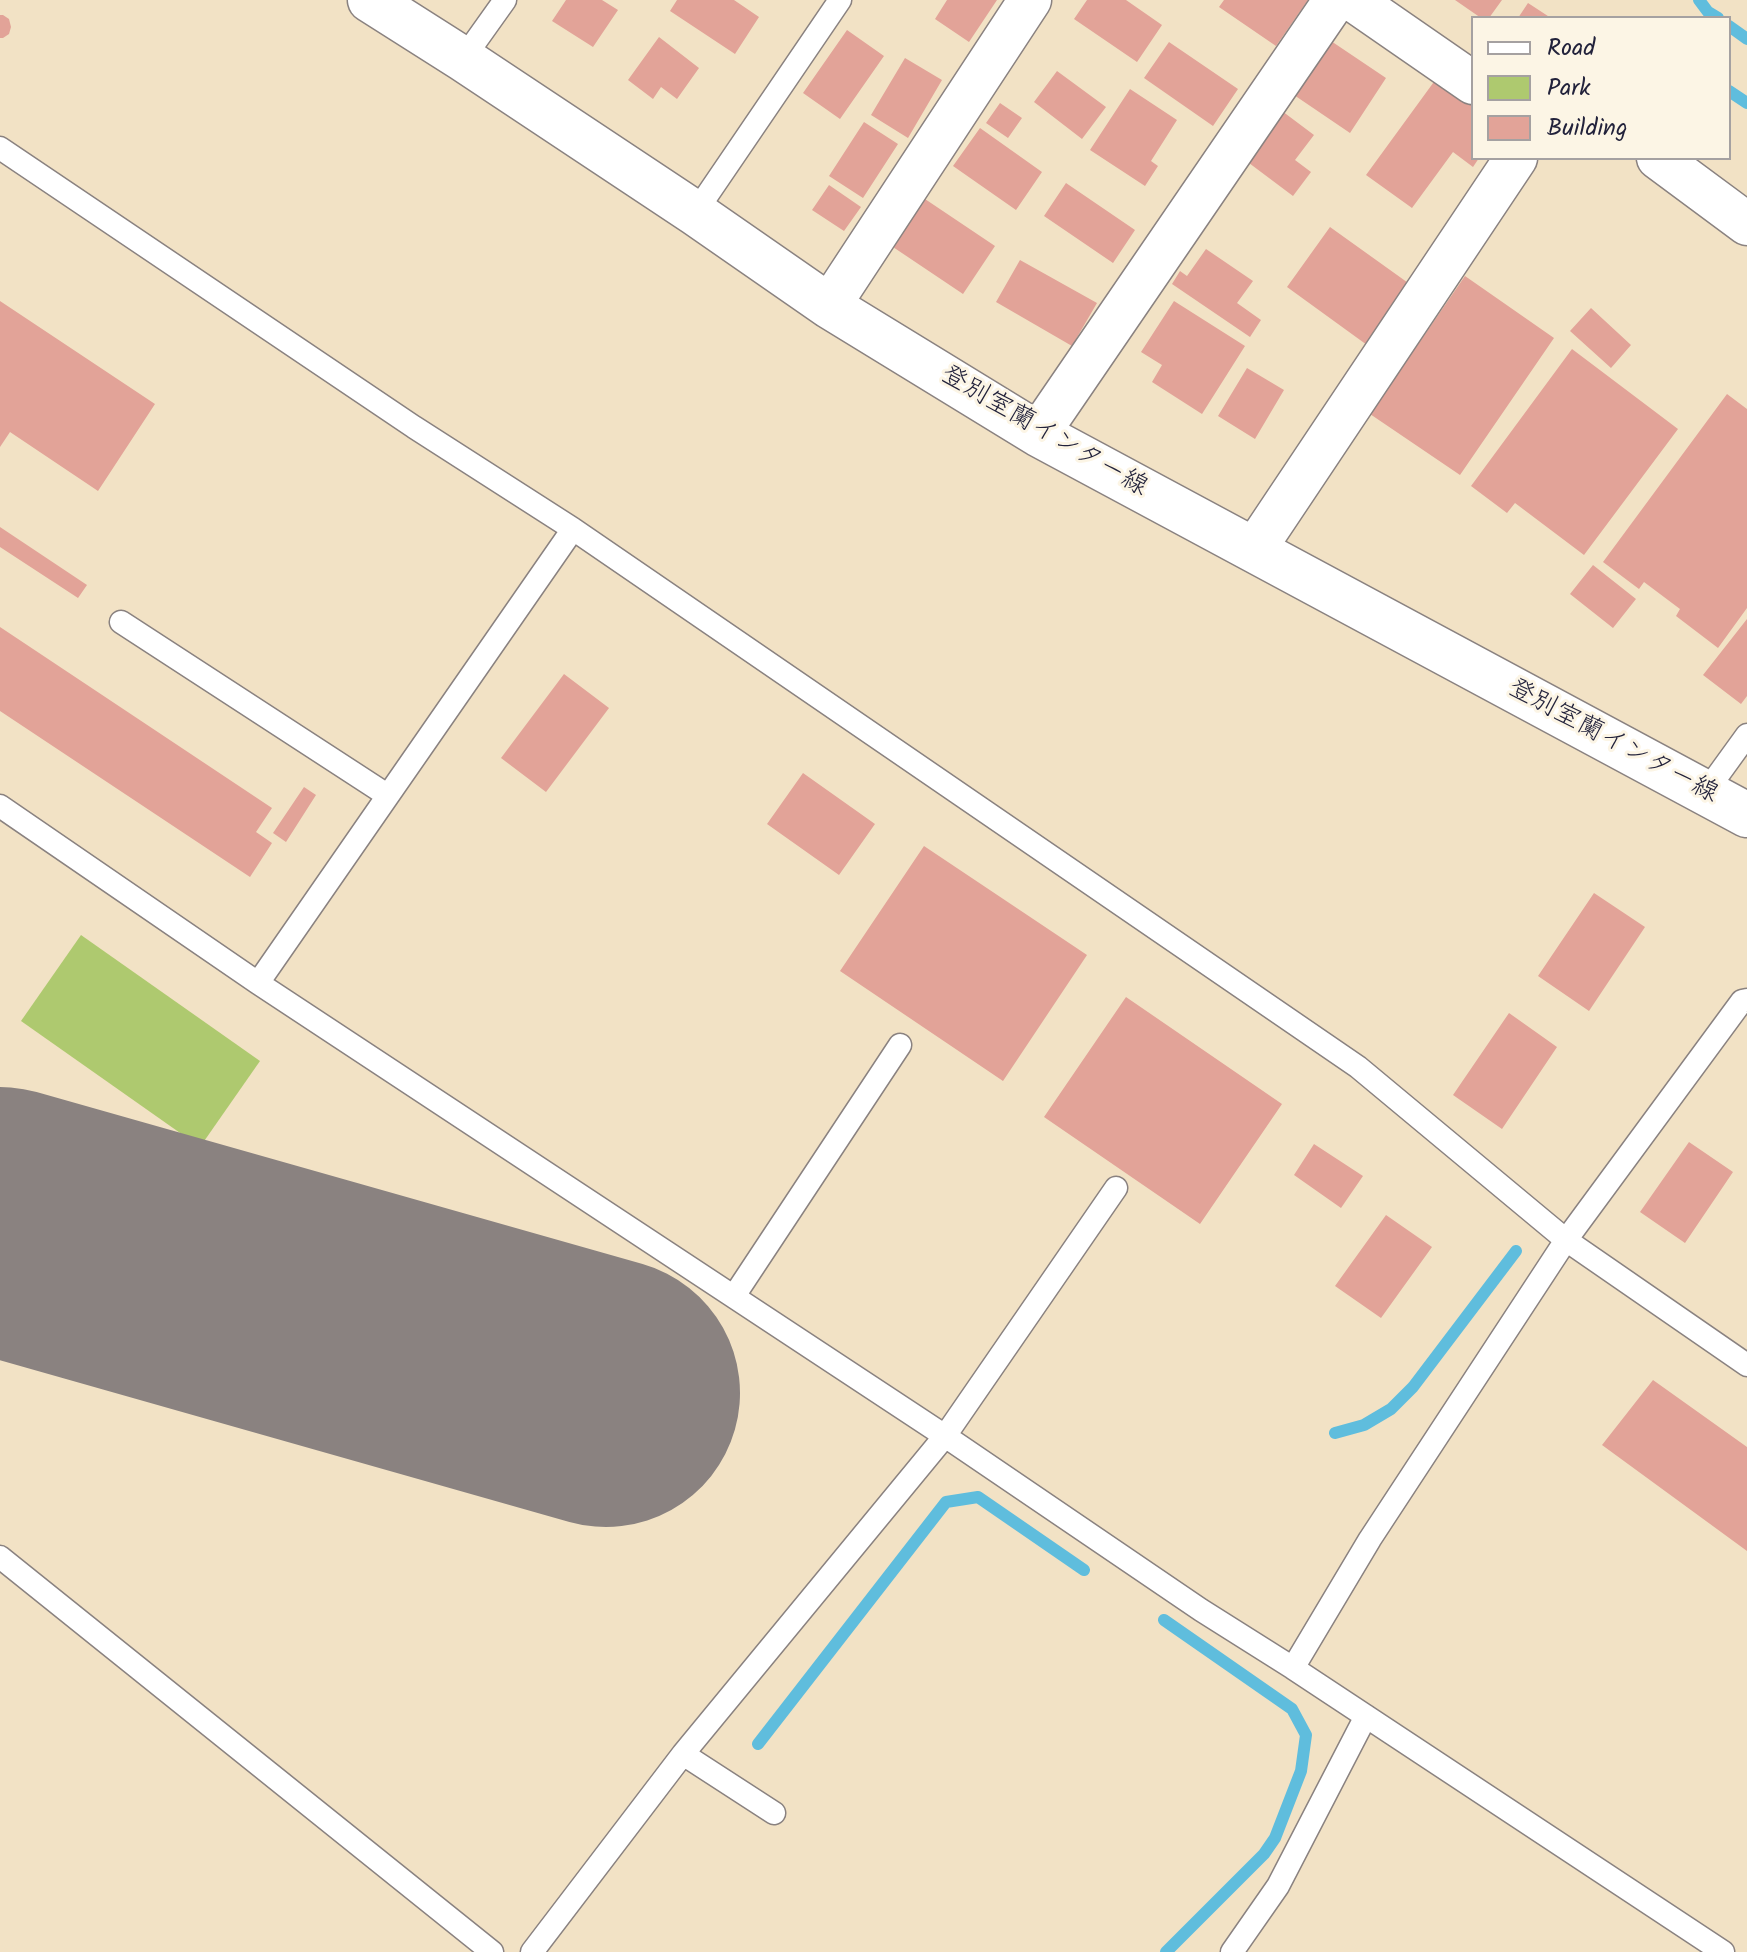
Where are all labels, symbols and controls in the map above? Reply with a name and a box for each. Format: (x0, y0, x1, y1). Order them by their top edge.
legend (1471, 16, 1731, 160)
text: Road (1547, 29, 1595, 68)
text: Park (1547, 69, 1591, 108)
text: Building (1547, 109, 1627, 148)
street label: 登別室蘭インター線 (934, 361, 1152, 505)
street label: 登別室蘭インター線 (1501, 674, 1723, 812)

